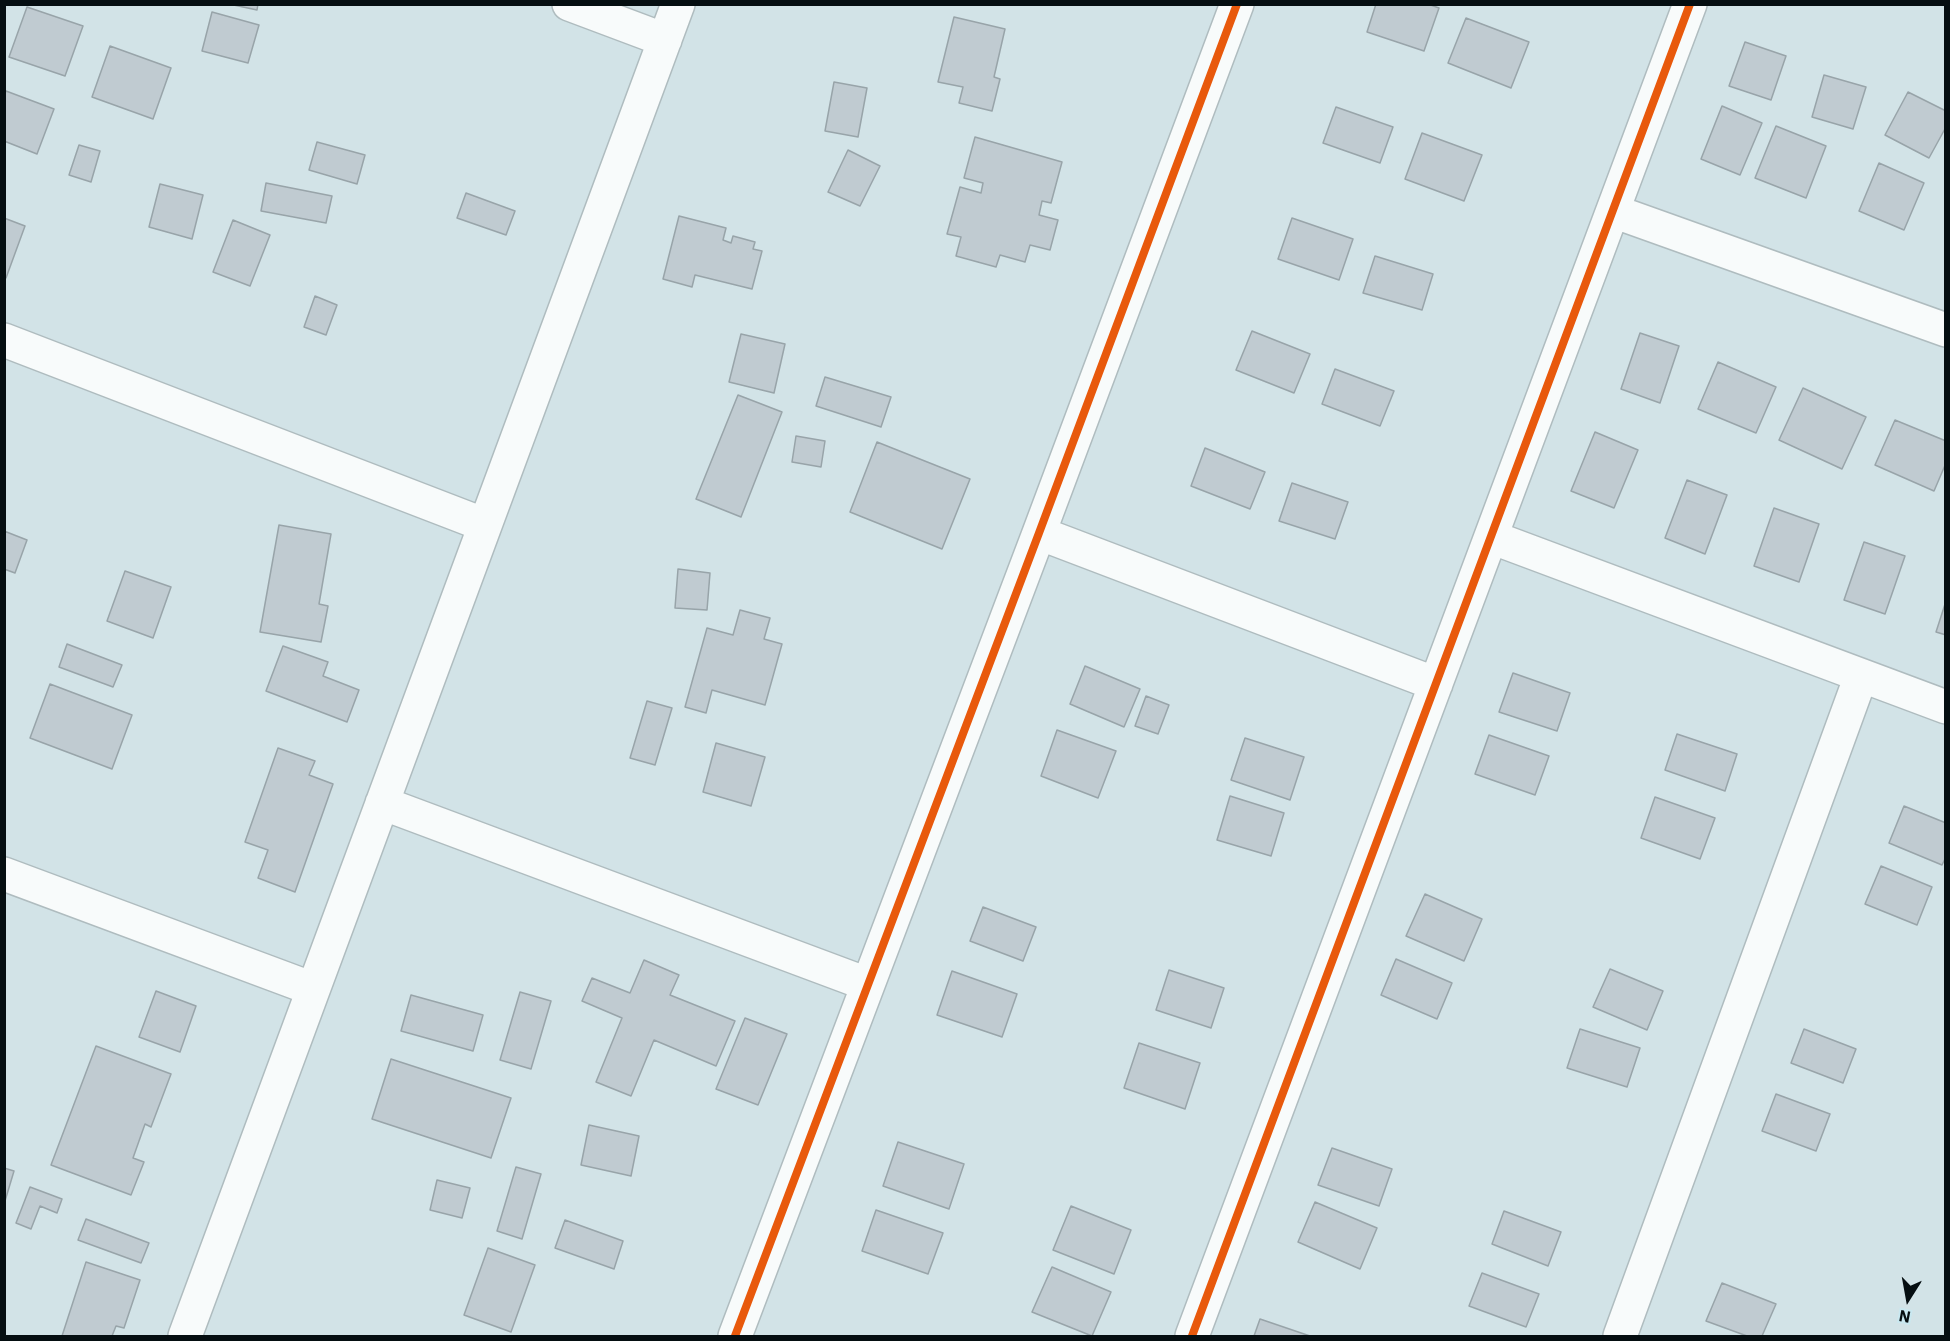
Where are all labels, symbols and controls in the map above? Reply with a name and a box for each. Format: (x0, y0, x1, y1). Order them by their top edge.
north arrow (1878, 1269, 1938, 1329)
text: N (1897, 1306, 1912, 1328)

